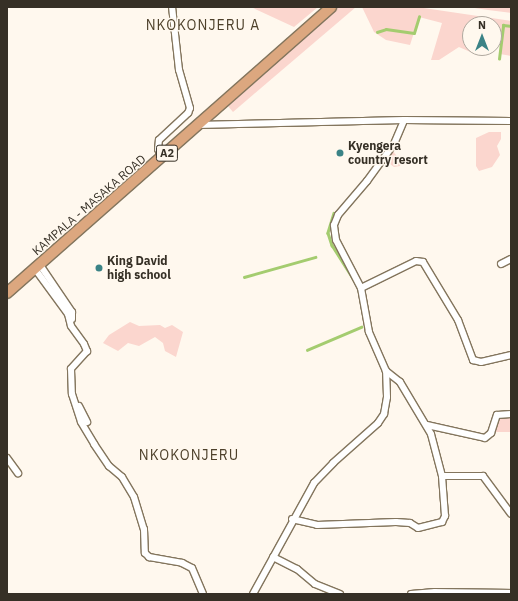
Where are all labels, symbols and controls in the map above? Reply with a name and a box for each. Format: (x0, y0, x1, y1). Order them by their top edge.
north arrow (462, 16, 502, 56)
district label: NKOKONJERU A (146, 17, 260, 33)
text: N (478, 18, 486, 32)
place label: Kyengera country resort (348, 139, 428, 167)
road number: A2 (155, 144, 179, 162)
marker: Kyengera country resort (335, 148, 345, 158)
street label: KAMPALA - MASAKA ROAD (29, 152, 149, 258)
place label: King David high school (107, 254, 171, 282)
marker: King David high school (94, 263, 104, 273)
district label: NKOKONJERU (139, 447, 239, 463)

